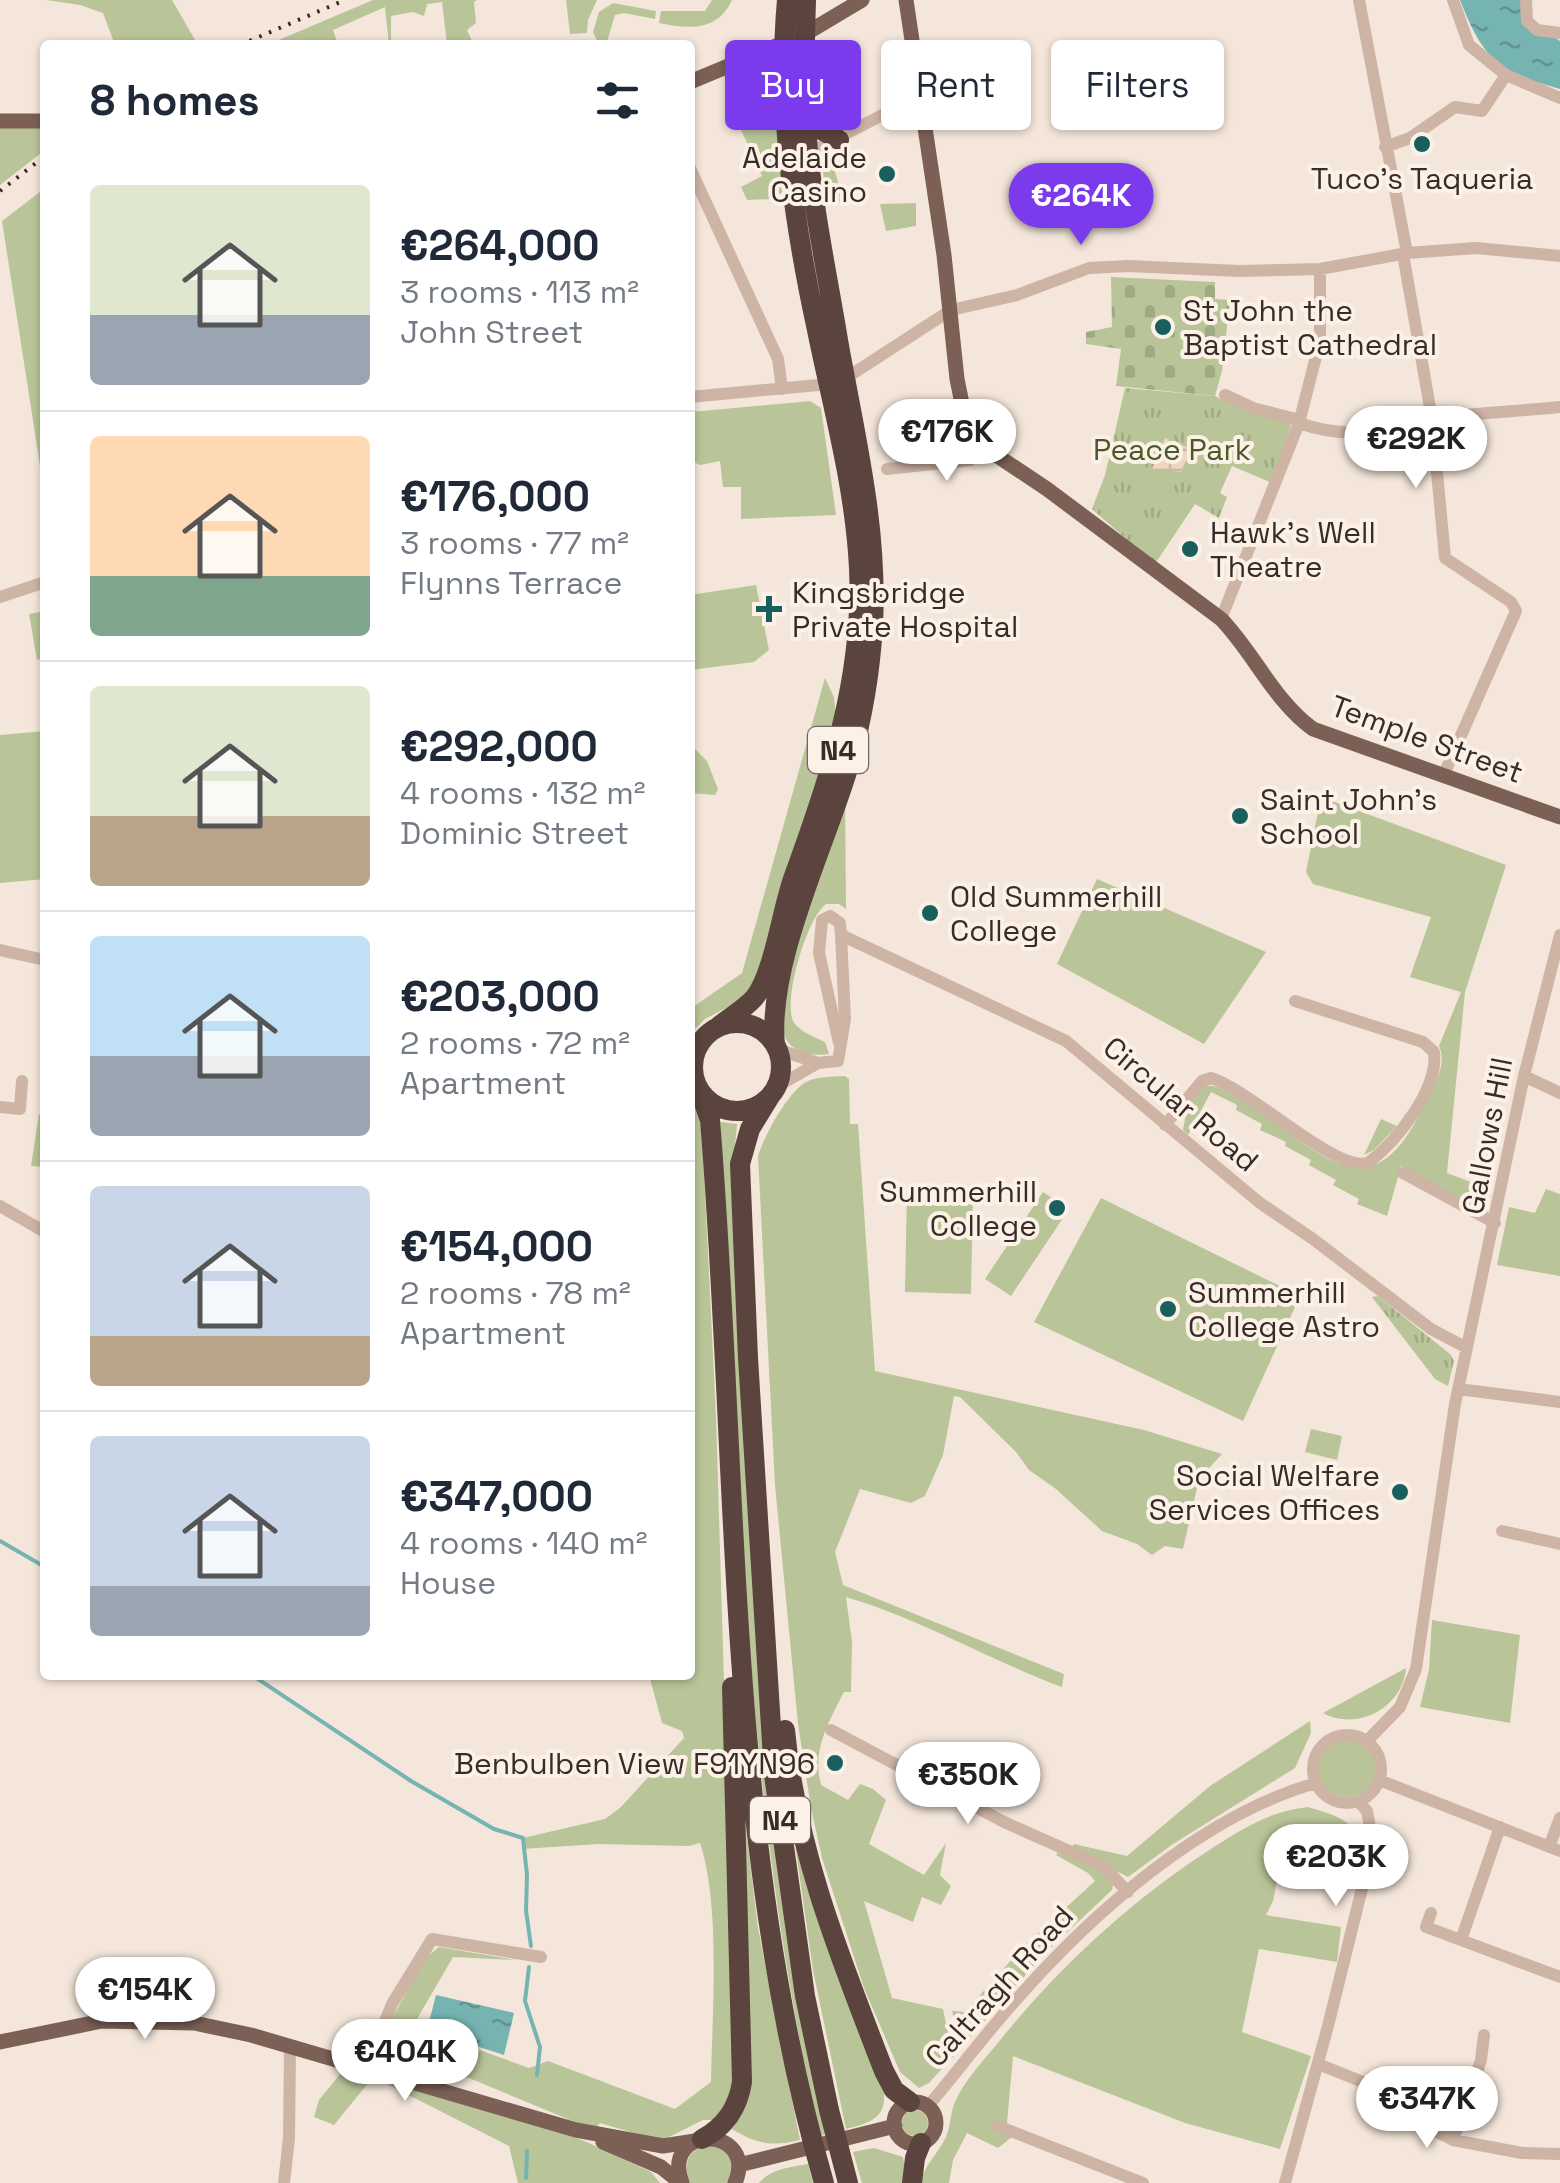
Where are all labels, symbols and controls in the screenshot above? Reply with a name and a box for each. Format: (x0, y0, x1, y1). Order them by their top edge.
chip: Buy (725, 40, 861, 130)
chip: Rent (881, 40, 1031, 130)
chip: Filters (1051, 40, 1224, 130)
icon: filters (590, 73, 645, 128)
text: 8 homes (90, 74, 260, 127)
marker: Tuco's Taqueria (1411, 133, 1433, 155)
place label: Adelaide Casino (742, 138, 867, 211)
place label: Tuco's Taqueria (1311, 159, 1533, 198)
marker: Adelaide Casino (876, 163, 898, 185)
pin: €264K (1011, 163, 1151, 248)
text: €264K (1031, 175, 1131, 215)
text: €264,000 (400, 219, 600, 272)
icon: home (170, 225, 290, 345)
text: 3 rooms · 113 m² (400, 272, 639, 312)
place label: St John the Baptist Cathedral (1183, 291, 1437, 364)
text: John Street (400, 312, 583, 352)
marker: St John the Baptist Cathedral (1152, 316, 1174, 338)
pin: €176K (877, 399, 1017, 484)
pin: €292K (1346, 406, 1486, 491)
text: €176K (900, 411, 994, 451)
text: €292K (1366, 418, 1466, 458)
park label: Peace Park (1093, 430, 1251, 469)
text: €176,000 (400, 470, 590, 523)
icon: home (170, 476, 290, 596)
place label: Hawk's Well Theatre (1210, 513, 1376, 586)
text: 3 rooms · 77 m² (400, 523, 629, 563)
marker: Hawk's Well Theatre (1179, 538, 1201, 560)
text: Flynns Terrace (400, 563, 622, 603)
place label: Kingsbridge Private Hospital (792, 573, 1018, 646)
marker: Kingsbridge Private Hospital (756, 596, 782, 622)
street label: Temple Street (1325, 686, 1529, 792)
text: €292,000 (400, 720, 598, 773)
icon: home (170, 726, 290, 846)
road number: N4 (808, 727, 868, 773)
text: 4 rooms · 132 m² (400, 773, 646, 813)
place label: Saint John's School (1260, 780, 1437, 853)
marker: Saint John's School (1229, 805, 1251, 827)
text: Dominic Street (400, 813, 629, 853)
place label: Old Summerhill College (950, 877, 1162, 950)
marker: Old Summerhill College (919, 902, 941, 924)
text: €203,000 (400, 970, 600, 1023)
icon: home (170, 976, 290, 1096)
text: 2 rooms · 72 m² (400, 1023, 630, 1063)
street label: Circular Road (1095, 1028, 1267, 1180)
street label: Gallows Hill (1453, 1054, 1521, 1218)
text: Apartment (400, 1063, 566, 1103)
place label: Summerhill College (879, 1172, 1037, 1245)
marker: Summerhill College (1046, 1197, 1068, 1219)
text: €154,000 (400, 1220, 593, 1273)
icon: home (170, 1226, 290, 1346)
text: 2 rooms · 78 m² (400, 1273, 631, 1313)
place label: Summerhill College Astro (1188, 1273, 1380, 1346)
marker: Summerhill College Astro (1157, 1298, 1179, 1320)
text: Apartment (400, 1313, 566, 1353)
place label: Social Welfare Services Offices (1149, 1456, 1380, 1529)
text: €347,000 (400, 1470, 593, 1523)
icon: home (170, 1476, 290, 1596)
marker: Social Welfare Services Offices (1389, 1481, 1411, 1503)
text: 4 rooms · 140 m² (400, 1523, 647, 1563)
text: House (400, 1563, 496, 1603)
pin: €350K (898, 1742, 1038, 1827)
place label: Benbulben View F91YN96 (454, 1744, 815, 1783)
marker: Benbulben View F91YN96 (824, 1752, 846, 1774)
text: €350K (917, 1754, 1019, 1794)
road number: N4 (750, 1797, 810, 1843)
pin: €203K (1266, 1824, 1406, 1909)
text: €203K (1286, 1836, 1386, 1876)
street label: Caltragh Road (916, 1897, 1082, 2075)
pin: €154K (75, 1957, 215, 2042)
text: €154K (97, 1969, 193, 2009)
pin: €404K (335, 2019, 475, 2104)
text: €404K (353, 2031, 457, 2071)
pin: €347K (1357, 2066, 1497, 2151)
text: €347K (1378, 2078, 1476, 2118)

